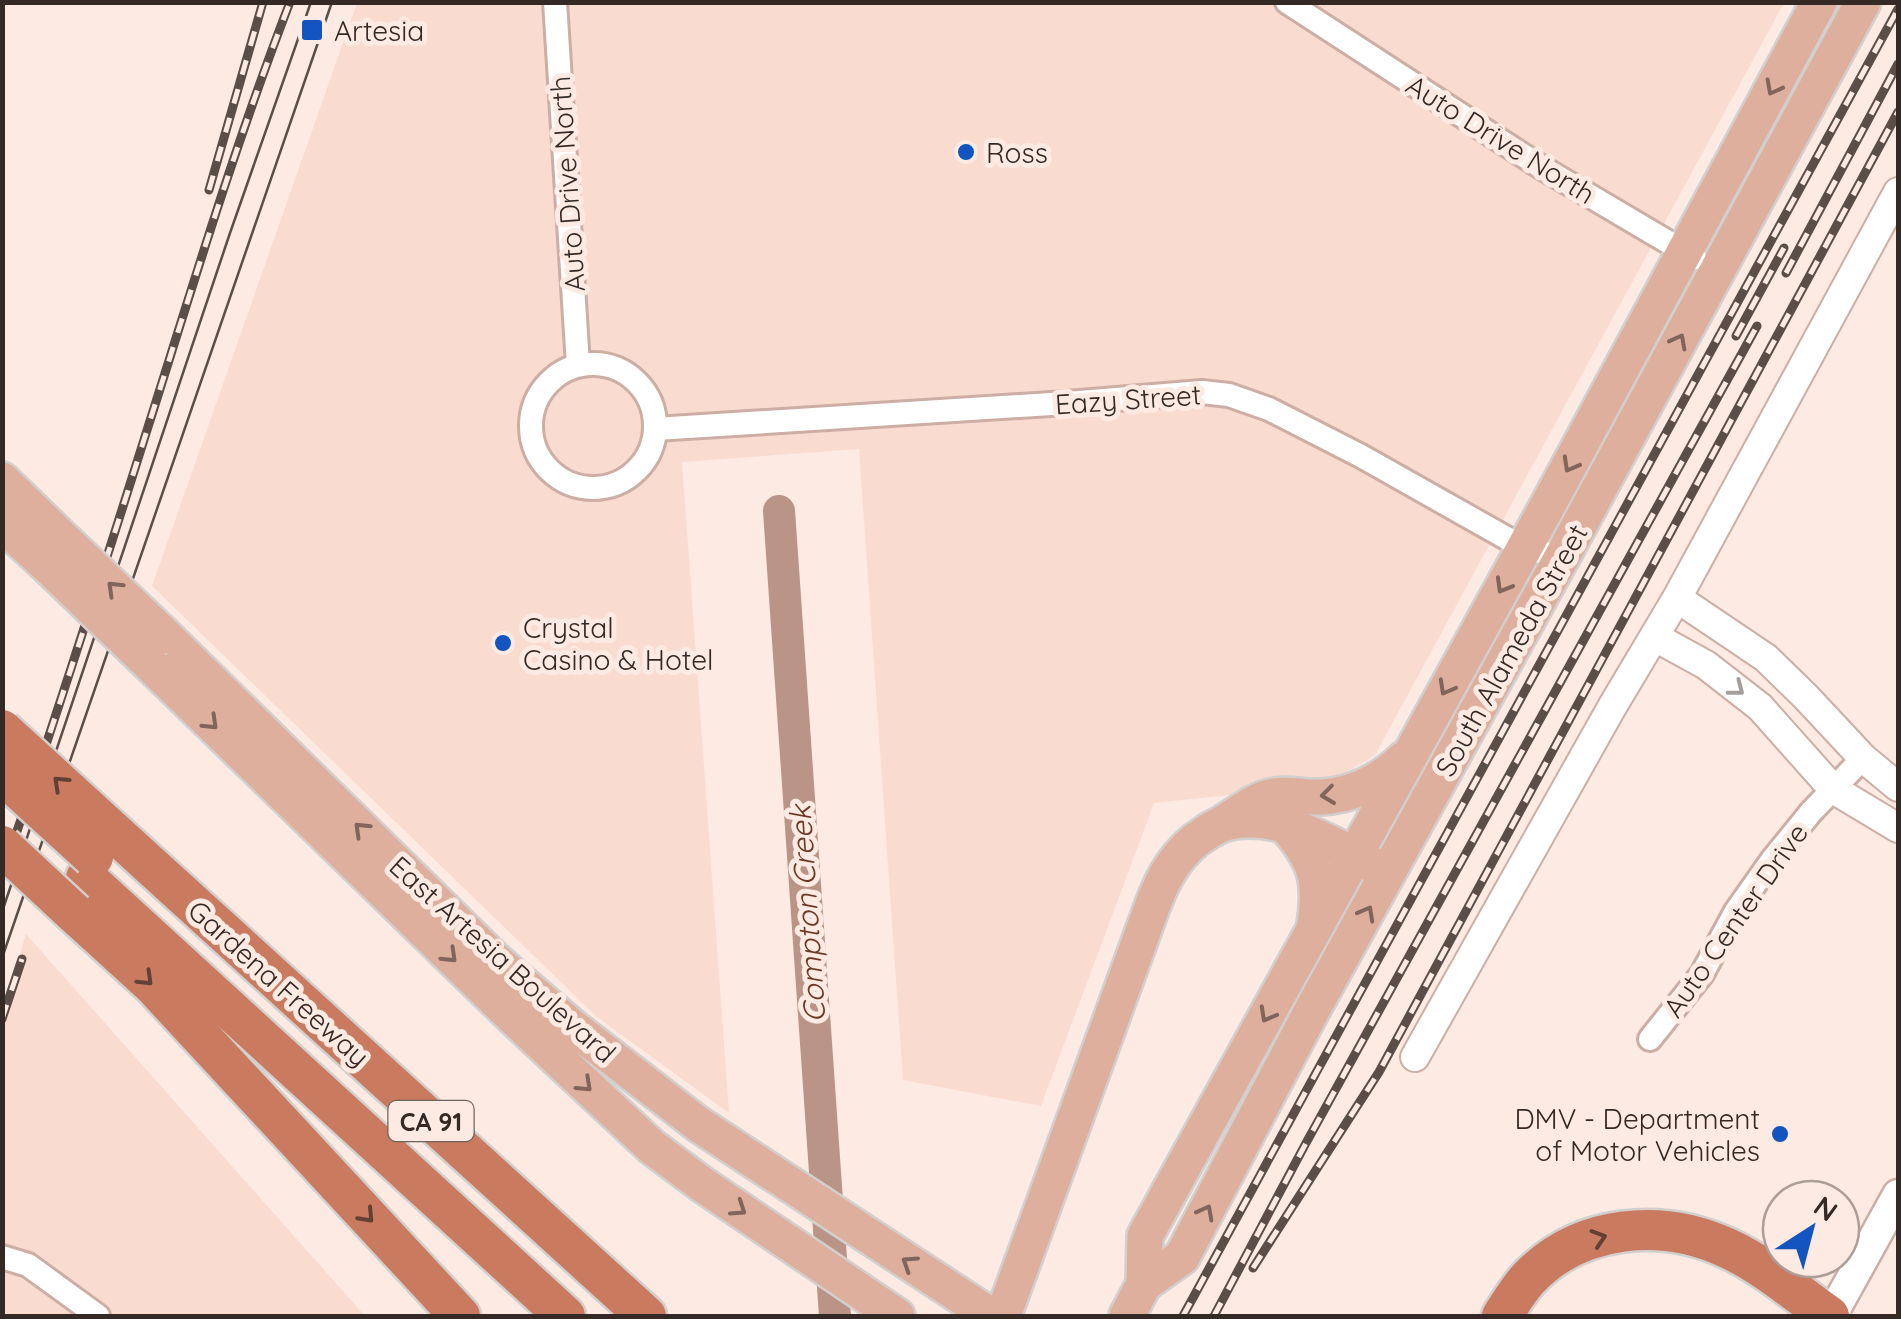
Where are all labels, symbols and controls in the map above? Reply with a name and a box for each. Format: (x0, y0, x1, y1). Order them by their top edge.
place label: Artesia (334, 13, 424, 48)
marker: Artesia (299, 17, 325, 43)
street label: Auto Drive North (1400, 67, 1602, 211)
street label: Auto Drive North (542, 75, 592, 293)
one-way arrow (1766, 78, 1786, 96)
place label: Ross (986, 135, 1048, 170)
marker: Ross (955, 141, 977, 163)
one-way arrow (1667, 333, 1686, 352)
street label: Eazy Street (1054, 376, 1202, 422)
one-way arrow (1562, 454, 1582, 472)
street label: South Alameda Street (1427, 518, 1595, 782)
one-way arrow (1495, 576, 1515, 594)
one-way arrow (108, 582, 126, 600)
place label: Crystal Casino & Hotel (523, 610, 713, 677)
marker: Crystal Casino & Hotel (492, 632, 514, 654)
one-way arrow (1439, 677, 1459, 695)
one-way arrow (1726, 677, 1744, 695)
one-way arrow (199, 712, 217, 730)
one-way arrow (53, 776, 72, 794)
one-way arrow (1319, 784, 1335, 805)
water label: Compton Creek (780, 801, 834, 1024)
street label: Auto Center Drive (1655, 816, 1815, 1024)
one-way arrow (355, 823, 373, 841)
street label: East Artesia Boulevard (383, 848, 623, 1070)
street label: Gardena Freeway (181, 892, 377, 1074)
one-way arrow (1354, 906, 1374, 924)
one-way arrow (439, 945, 457, 963)
one-way arrow (134, 967, 152, 985)
one-way arrow (1260, 1005, 1280, 1023)
one-way arrow (573, 1073, 592, 1091)
road number: CA 91 (388, 1101, 474, 1141)
place label: DMV - Department of Motor Vehicles (1514, 1101, 1760, 1168)
marker: DMV - Department of Motor Vehicles (1769, 1123, 1791, 1145)
north arrow (1761, 1179, 1861, 1279)
text: N (1807, 1188, 1845, 1229)
one-way arrow (728, 1197, 746, 1216)
one-way arrow (1193, 1204, 1213, 1222)
one-way arrow (355, 1205, 373, 1223)
one-way arrow (1589, 1229, 1606, 1249)
one-way arrow (902, 1257, 921, 1275)

